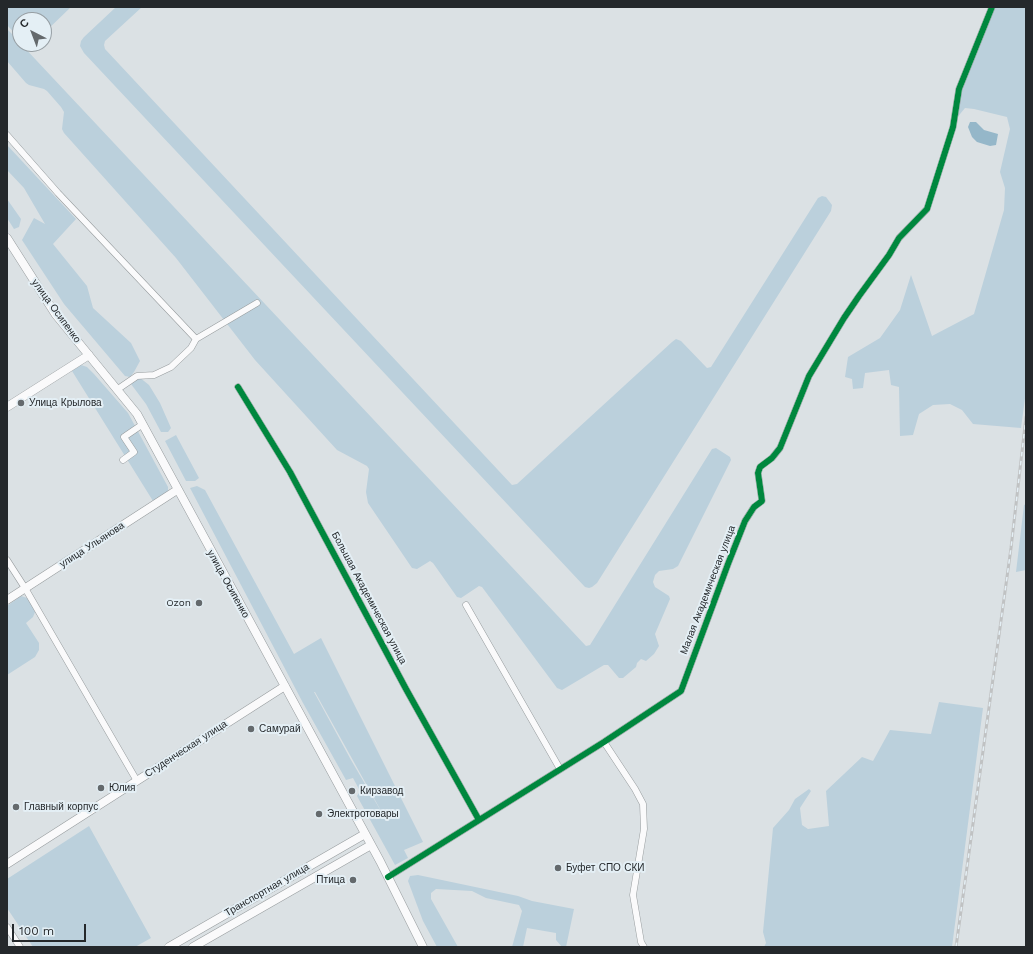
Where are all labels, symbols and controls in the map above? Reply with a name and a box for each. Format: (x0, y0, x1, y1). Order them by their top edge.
north arrow (12, 12, 52, 52)
text: С (17, 16, 32, 31)
street label: улица Осипенко (29, 277, 83, 345)
place label: Улица Крылова (29, 397, 102, 409)
marker: Улица Крылова (16, 398, 26, 408)
street label: улица Ульянова (57, 520, 127, 570)
street label: Малая Академическая улица (678, 524, 738, 656)
street label: Большая Академическая улица (329, 530, 409, 666)
street label: улица Осипенко (204, 548, 252, 620)
place label: Ozon (166, 597, 191, 609)
marker: Ozon (194, 598, 204, 608)
street label: Студенческая улица (143, 718, 229, 780)
place label: Самурай (259, 723, 300, 735)
marker: Самурай (246, 724, 256, 734)
place label: Юлия (109, 782, 135, 794)
marker: Юлия (96, 783, 106, 793)
place label: Кирзавод (360, 785, 403, 797)
marker: Кирзавод (347, 786, 357, 796)
place label: Главный корпус (24, 801, 98, 813)
marker: Главный корпус (11, 802, 21, 812)
place label: Электротовары (327, 808, 399, 820)
marker: Электротовары (314, 809, 324, 819)
street label: Транспортная улица (223, 861, 311, 919)
place label: Буфет СПО СКИ (566, 862, 645, 874)
marker: Буфет СПО СКИ (553, 863, 563, 873)
place label: Птица (316, 874, 345, 886)
marker: Птица (348, 875, 358, 885)
scale bar (14, 916, 88, 942)
text: 100 m (19, 924, 54, 938)

